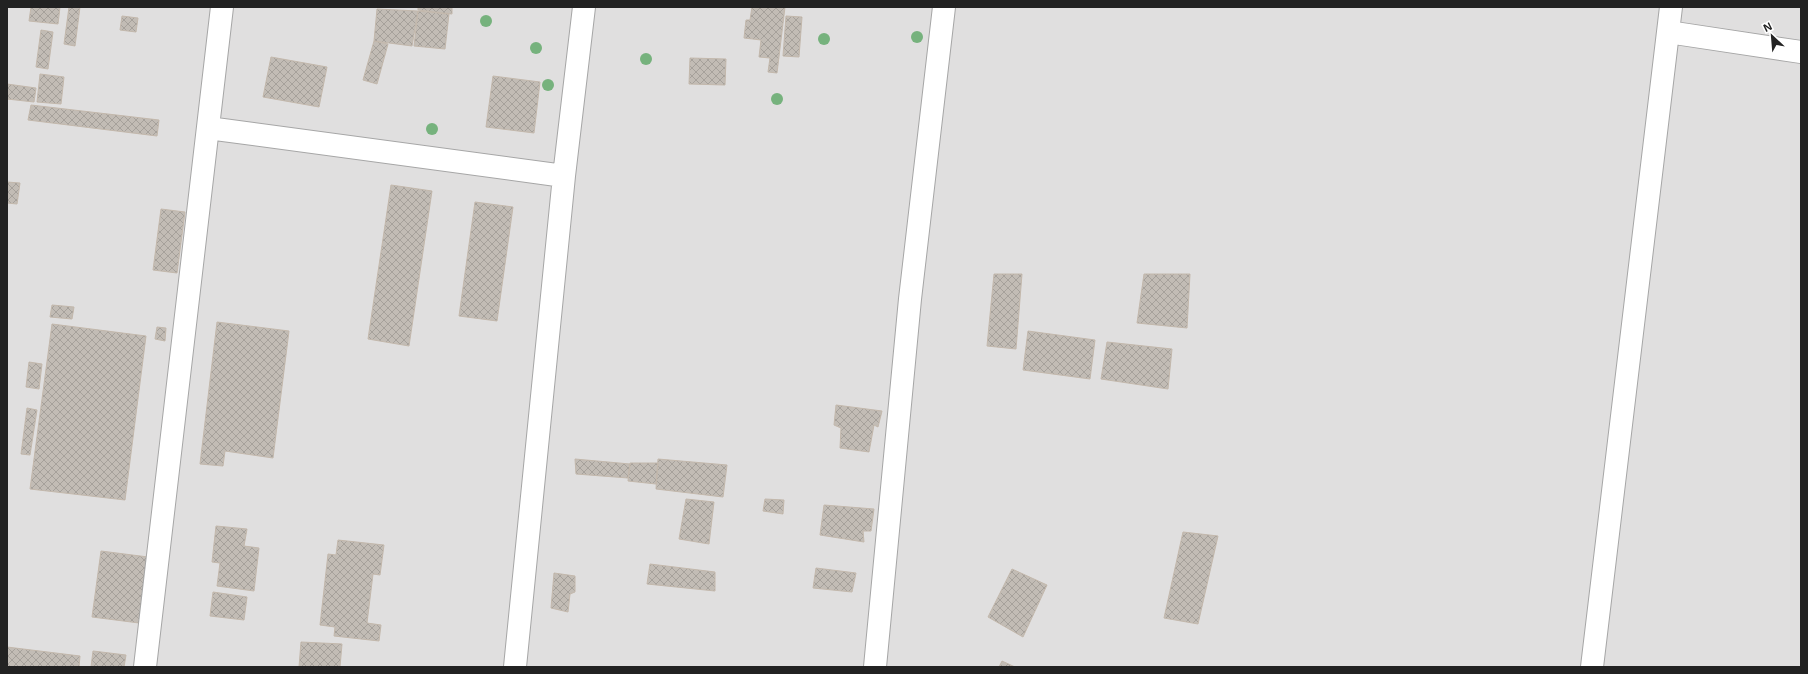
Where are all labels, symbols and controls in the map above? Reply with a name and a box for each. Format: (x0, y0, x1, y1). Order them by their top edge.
north arrow (1752, 16, 1792, 56)
text: N (1761, 20, 1774, 34)

